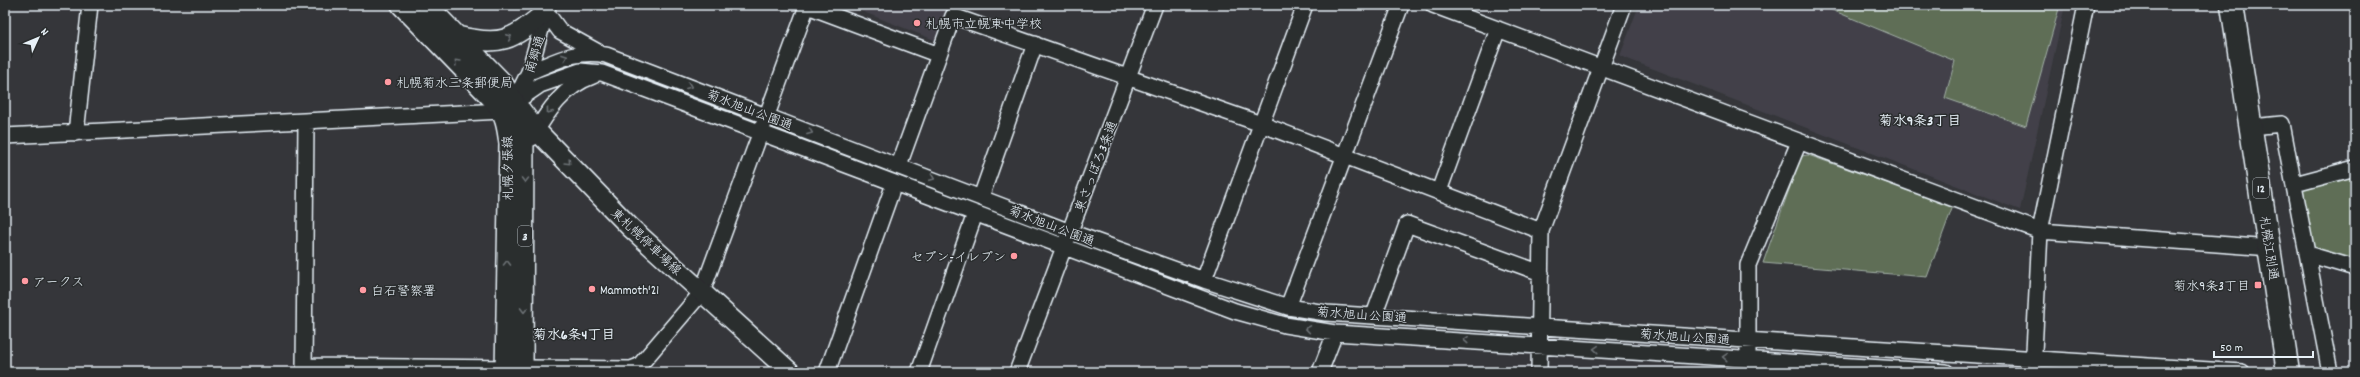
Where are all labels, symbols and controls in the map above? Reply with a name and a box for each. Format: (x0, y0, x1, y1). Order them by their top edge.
place label: 札幌市立幌東中学校 (925, 16, 1042, 35)
north arrow (18, 18, 58, 58)
marker: 札幌市立幌東中学校 (912, 18, 922, 28)
text: N (36, 25, 52, 40)
street label: 南郷通 (522, 33, 551, 76)
one-way arrow (504, 34, 512, 42)
one-way arrow (562, 54, 569, 62)
one-way arrow (454, 59, 462, 67)
place label: 札幌菊水三条郵便局 (396, 75, 513, 94)
marker: 札幌菊水三条郵便局 (383, 77, 393, 87)
one-way arrow (685, 82, 692, 90)
street label: 菊水旭山公園通 (703, 86, 795, 137)
one-way arrow (546, 107, 554, 114)
district label: 菊水9条3丁目 (1879, 112, 1961, 132)
street label: 東さっぽろ3条通 (1071, 118, 1124, 215)
one-way arrow (807, 127, 814, 135)
street label: 札幌夕張線 (499, 134, 520, 201)
one-way arrow (563, 157, 570, 165)
one-way arrow (928, 174, 935, 182)
one-way arrow (521, 177, 530, 183)
road number: 12 (2253, 178, 2269, 198)
street label: 菊水旭山公園通 (1005, 202, 1097, 253)
street label: 東札幌停車場線 (606, 205, 686, 281)
street label: 札幌江別通 (2253, 215, 2282, 282)
road number: 3 (518, 226, 532, 246)
place label: セブン-イレブン (911, 249, 1006, 268)
marker: セブン-イレブン (1009, 251, 1019, 261)
one-way arrow (503, 260, 511, 266)
place label: アークス (33, 274, 84, 293)
marker: アークス (20, 276, 30, 286)
place label: 菊水9条3丁目 (2173, 278, 2250, 297)
marker: 菊水9条3丁目 (2253, 280, 2263, 290)
place label: Mammoth'21 (600, 282, 659, 301)
place label: 白石警察署 (371, 283, 436, 302)
marker: Mammoth'21 (587, 284, 597, 294)
marker: 白石警察署 (358, 285, 368, 295)
street label: 菊水旭山公園通 (1316, 304, 1408, 329)
one-way arrow (520, 307, 528, 313)
one-way arrow (1305, 325, 1311, 334)
district label: 菊水6条4丁目 (533, 326, 615, 346)
street label: 菊水旭山公園通 (1639, 326, 1731, 351)
scale bar (2214, 333, 2313, 359)
one-way arrow (1463, 336, 1469, 345)
text: 50 m (2220, 340, 2243, 357)
one-way arrow (1593, 344, 1599, 353)
one-way arrow (1722, 353, 1728, 362)

